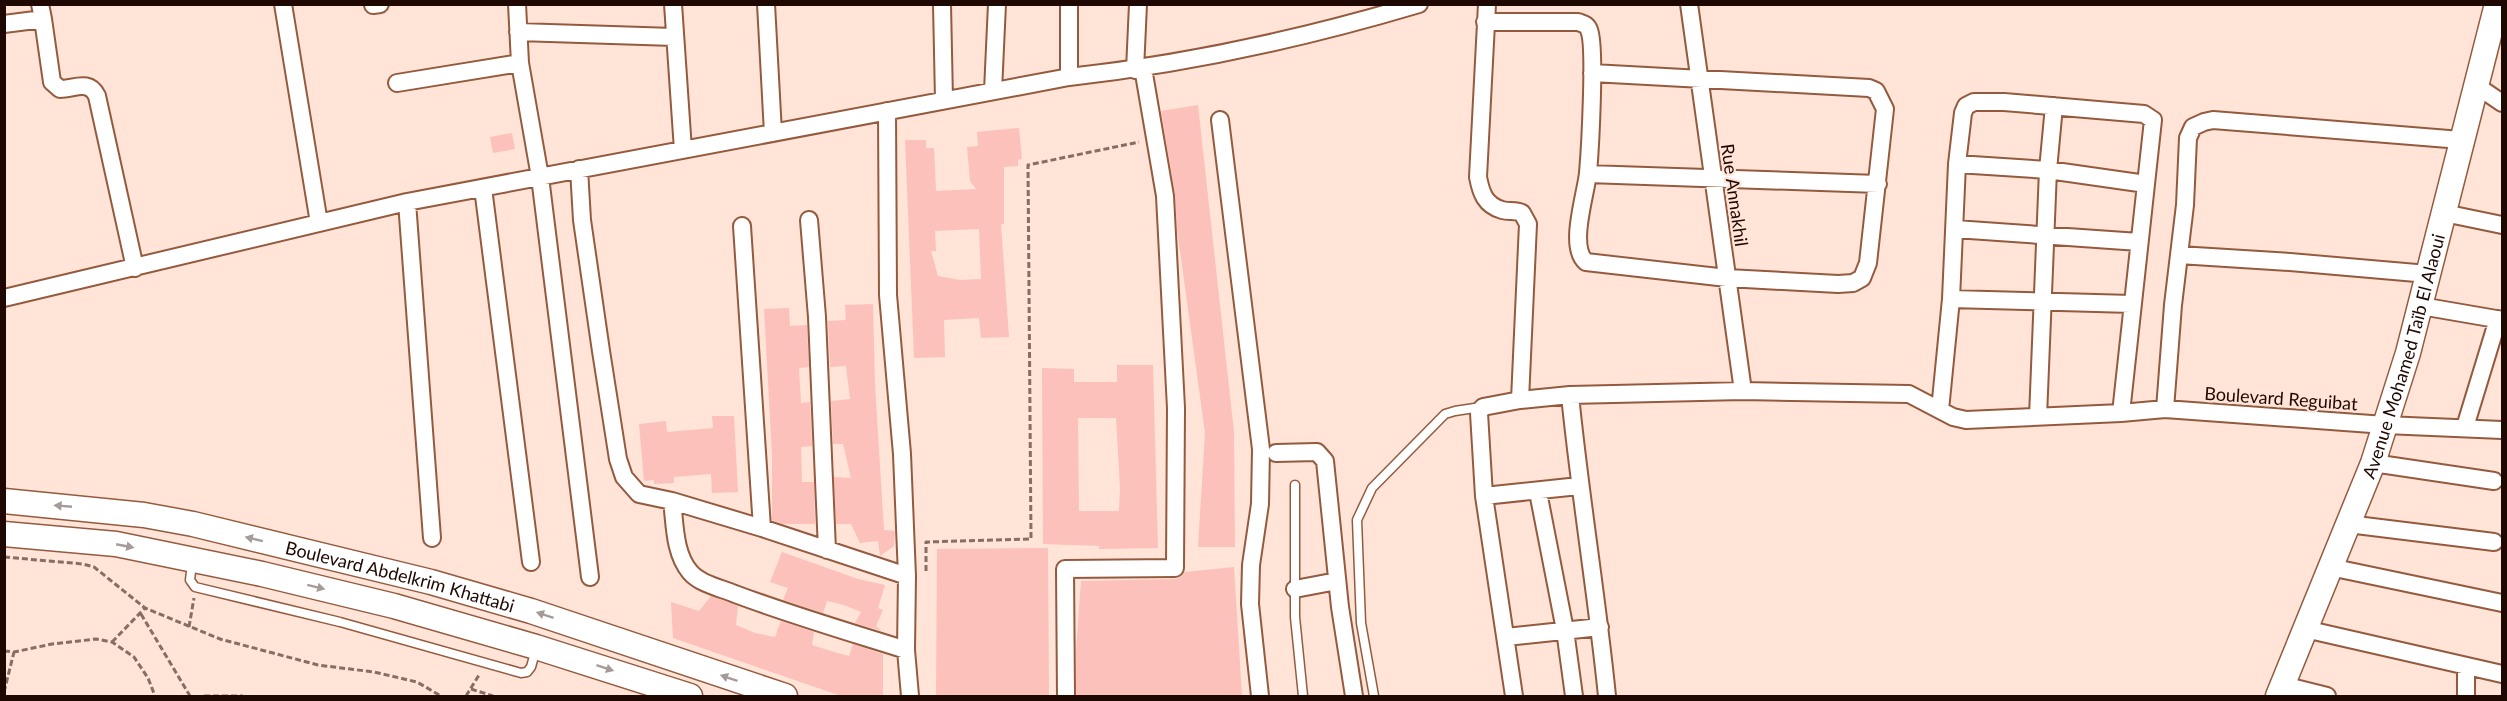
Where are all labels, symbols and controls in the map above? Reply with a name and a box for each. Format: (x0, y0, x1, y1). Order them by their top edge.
street label: Rue Annakhil (1717, 142, 1753, 248)
street label: Avenue Mohamed Taïb El Alaoui (2357, 231, 2449, 481)
street label: Boulevard Reguibat (2204, 382, 2359, 414)
one-way arrow (53, 501, 72, 511)
one-way arrow (245, 534, 264, 544)
street label: Boulevard Abdelkrim Khattabi (283, 536, 517, 617)
one-way arrow (116, 542, 135, 551)
one-way arrow (307, 583, 325, 593)
one-way arrow (535, 610, 553, 620)
one-way arrow (596, 664, 614, 674)
one-way arrow (720, 672, 738, 682)

